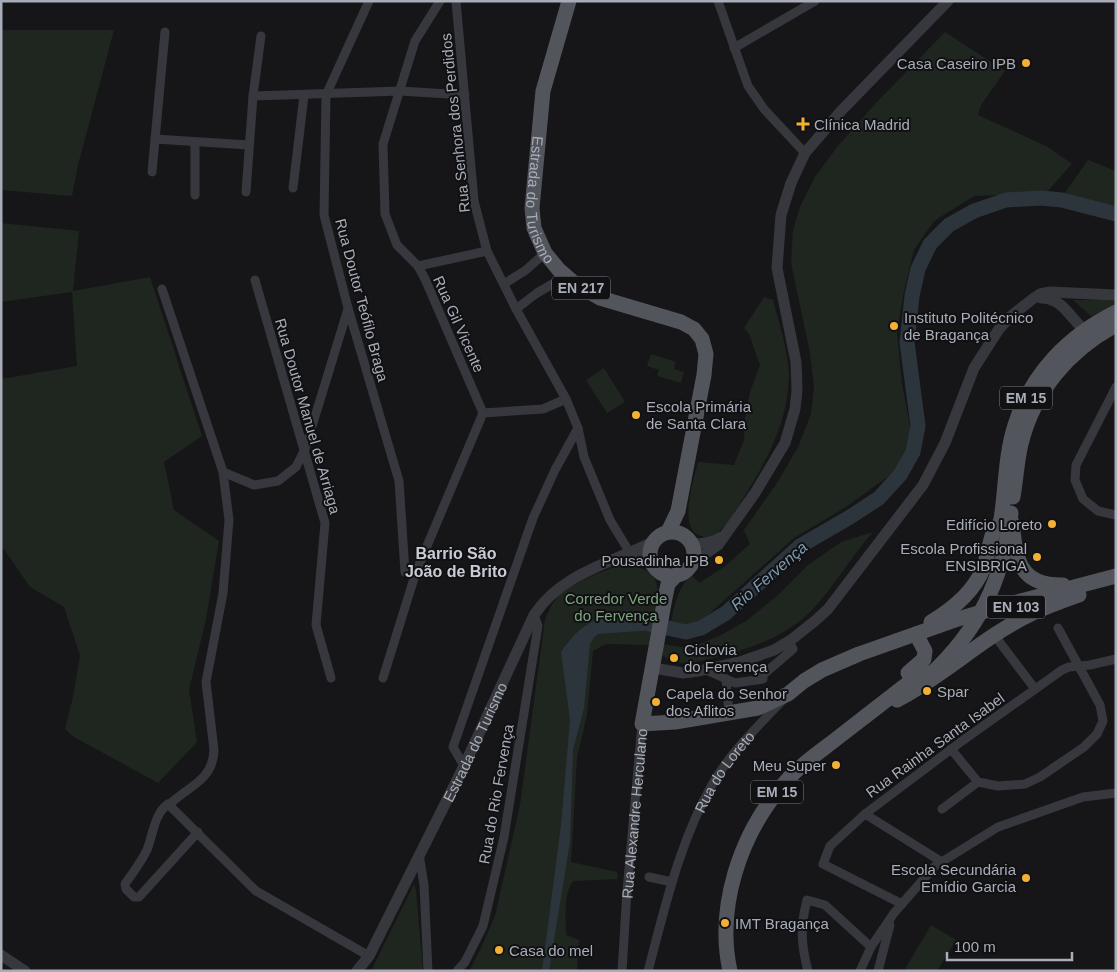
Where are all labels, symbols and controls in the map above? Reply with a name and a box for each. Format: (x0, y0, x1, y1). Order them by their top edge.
street label: Rua Senhora dos Perdidos (437, 33, 473, 213)
place label: Casa Caseiro IPB (897, 55, 1016, 72)
marker: Casa Caseiro IPB (1020, 57, 1032, 69)
place label: Clínica Madrid (814, 116, 910, 133)
marker: Clínica Madrid (796, 117, 810, 131)
street label: Estrada do Turismo (524, 135, 558, 266)
street label: Rua Doutor Teófilo Braga (332, 217, 392, 384)
street label: Rua Gil Vicente (430, 273, 488, 375)
road number: EN 217 (552, 276, 610, 300)
place label: Instituto Politécnico de Bragança (904, 309, 1033, 343)
street label: Rua Doutor Manuel de Arriaga (272, 316, 344, 516)
marker: Instituto Politécnico de Bragança (888, 320, 900, 332)
road number: EM 15 (1000, 386, 1052, 409)
place label: Escola Primária de Santa Clara (646, 398, 752, 432)
marker: Escola Primária de Santa Clara (630, 409, 642, 421)
place label: Edifício Loreto (946, 516, 1042, 533)
marker: Edifício Loreto (1046, 518, 1058, 530)
water label: Rio Fervença (728, 538, 811, 614)
place label: Escola Profissional ENSIBRIGA (900, 540, 1027, 574)
district label: Barrio São João de Brito (405, 545, 507, 580)
marker: Escola Profissional ENSIBRIGA (1031, 551, 1043, 563)
place label: Pousadinha IPB (601, 552, 709, 569)
marker: Pousadinha IPB (713, 554, 725, 566)
park label: Corredor Verde do Fervença (565, 590, 667, 624)
road number: EN 103 (987, 596, 1045, 618)
place label: Ciclovia do Fervença (684, 641, 768, 675)
marker: Ciclovia do Fervença (668, 652, 680, 664)
street label: Estrada do Turismo (439, 679, 510, 804)
place label: Spar (937, 683, 969, 700)
place label: Capela do Senhor dos Aflitos (666, 685, 787, 719)
marker: Spar (921, 685, 933, 697)
street label: Rua Rainha Santa Isabel (863, 689, 1007, 801)
marker: Capela do Senhor dos Aflitos (650, 696, 662, 708)
street label: Rua do Rio Fervença (475, 722, 517, 865)
street label: Rua do Loreto (691, 727, 758, 815)
street label: Rua Alexandre Herculano (618, 728, 650, 899)
place label: Meu Super (753, 757, 826, 774)
marker: Meu Super (830, 759, 842, 771)
road number: EM 15 (751, 780, 803, 804)
place label: Escola Secundária Emídio Garcia (891, 861, 1017, 895)
marker: Escola Secundária Emídio Garcia (1020, 872, 1032, 884)
place label: IMT Bragança (735, 915, 830, 932)
marker: IMT Bragança (719, 917, 731, 929)
scale bar (947, 930, 1072, 962)
text: 100 m (954, 938, 996, 955)
place label: Casa do mel (509, 942, 593, 959)
marker: Casa do mel (493, 944, 505, 956)

